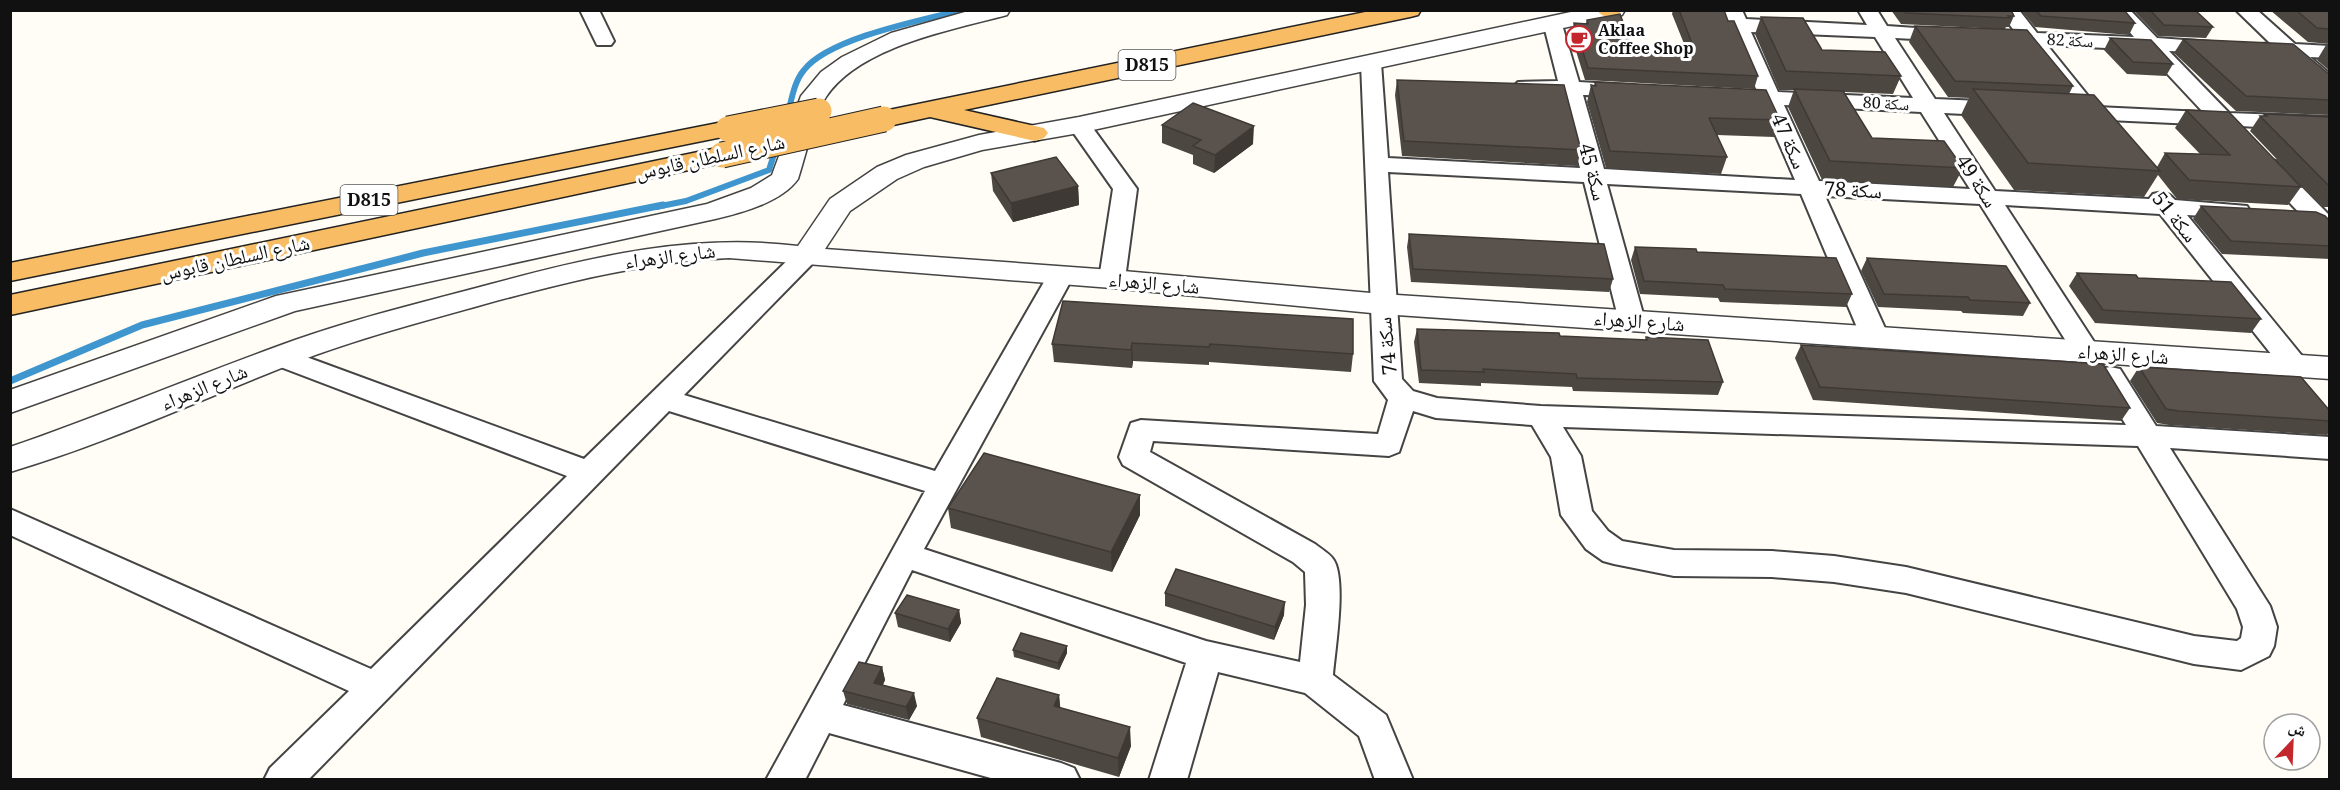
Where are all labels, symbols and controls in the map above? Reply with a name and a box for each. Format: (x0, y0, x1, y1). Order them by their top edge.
place label: Aklaa Coffee Shop (1598, 19, 1693, 64)
cafe icon: Aklaa Coffee Shop (1564, 24, 1594, 54)
street label: سكة 82 (2046, 28, 2094, 57)
road number: D815 (1118, 50, 1176, 80)
street label: سكة 80 (1862, 91, 1910, 120)
street label: سكة 47 (1759, 109, 1814, 176)
street label: شارع السلطان قابوس (633, 128, 788, 192)
street label: سكة 45 (1566, 140, 1614, 205)
street label: سكة 49 (1944, 149, 2005, 216)
street label: سكة 78 (1823, 174, 1883, 211)
road number: D815 (340, 185, 398, 215)
street label: سكة 51 (2141, 186, 2204, 252)
street label: شارع السلطان قابوس (158, 229, 313, 293)
street label: شارع الزهراء (623, 237, 718, 281)
street label: شارع الزهراء (1107, 265, 1201, 307)
street label: شارع الزهراء (1592, 304, 1685, 344)
street label: سكة 74 (1370, 315, 1410, 376)
street label: شارع الزهراء (2076, 337, 2169, 377)
street label: شارع الزهراء (156, 357, 254, 423)
north arrow (2262, 712, 2322, 772)
text: ش (2284, 715, 2310, 746)

